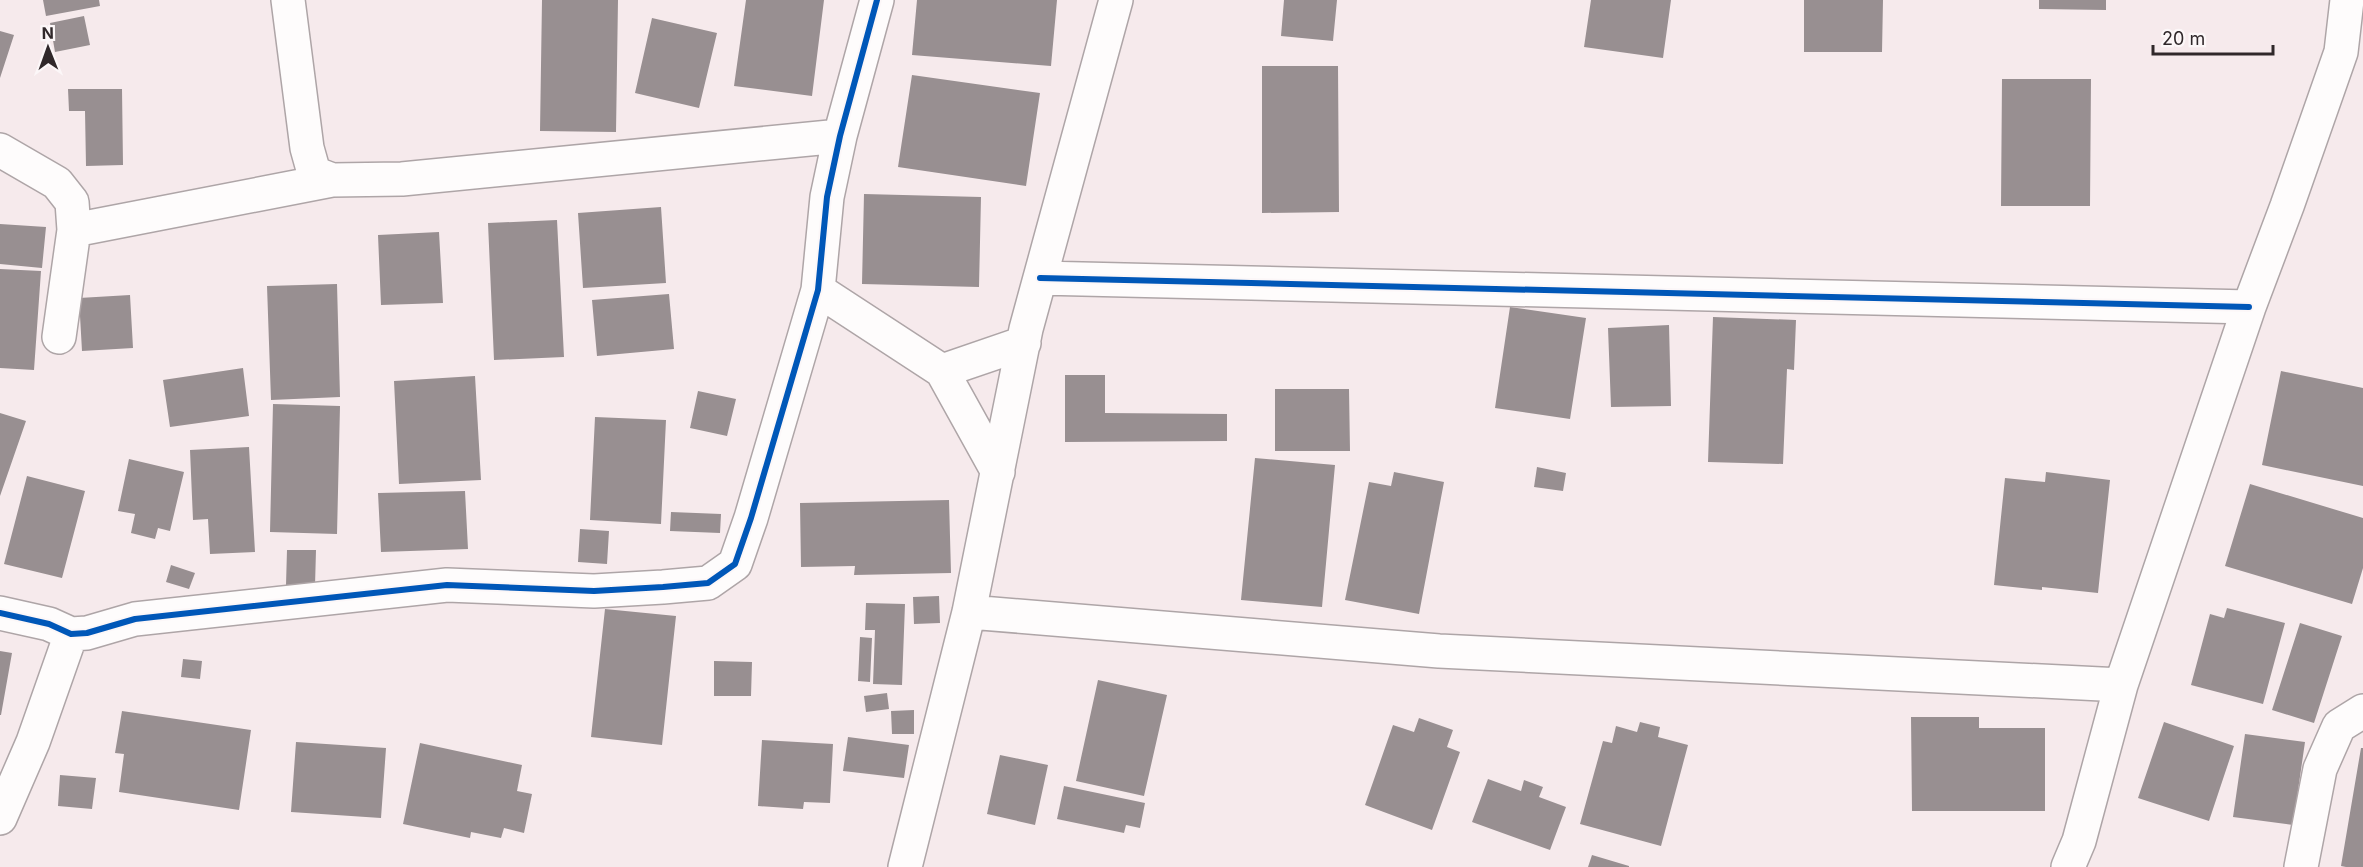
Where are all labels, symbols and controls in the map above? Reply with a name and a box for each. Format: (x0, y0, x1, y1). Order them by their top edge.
north arrow (18, 18, 78, 78)
scale bar (2153, 18, 2273, 56)
text: N (41, 23, 54, 43)
text: 20 m (2162, 28, 2205, 49)

